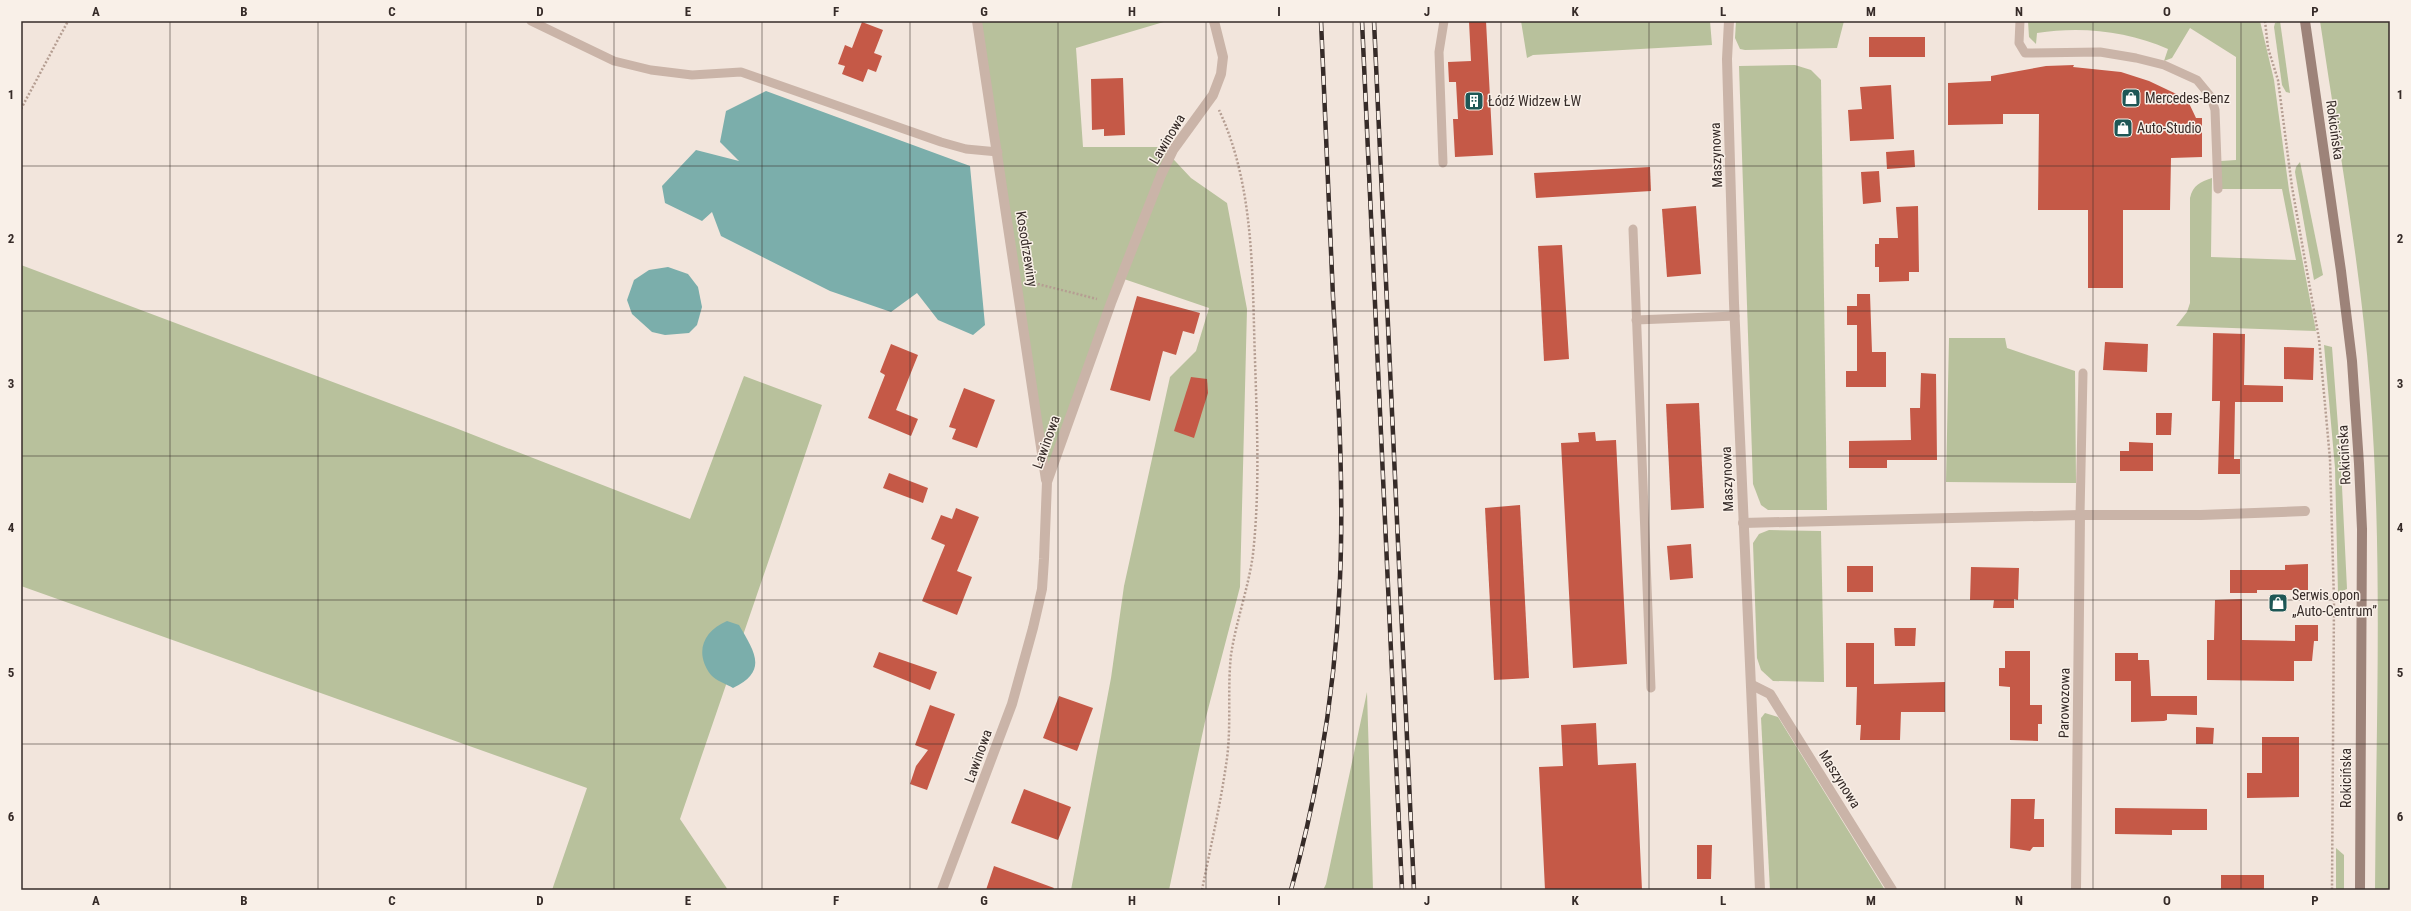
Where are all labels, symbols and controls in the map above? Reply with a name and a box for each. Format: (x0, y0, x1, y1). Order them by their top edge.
text: A (92, 4, 100, 19)
text: B (240, 4, 248, 19)
text: C (388, 4, 396, 19)
text: D (536, 4, 544, 19)
text: E (685, 4, 692, 19)
text: F (833, 4, 839, 19)
text: G (980, 4, 988, 19)
text: H (1128, 4, 1136, 19)
text: I (1277, 4, 1281, 19)
text: J (1424, 4, 1430, 19)
text: K (1571, 4, 1579, 19)
text: L (1720, 4, 1726, 19)
text: M (1866, 4, 1876, 19)
text: N (2015, 4, 2023, 19)
text: O (2163, 4, 2171, 19)
text: P (2311, 4, 2319, 19)
text: 1 (8, 87, 14, 102)
shop icon: Mercedes-Benz (2120, 87, 2142, 109)
text: 1 (2397, 87, 2403, 102)
building icon: Łódź Widzew ŁW (1463, 90, 1485, 112)
place label: Mercedes-Benz (2145, 90, 2230, 106)
place label: Łódź Widzew ŁW (1488, 93, 1581, 109)
street label: Rokicińska (2323, 99, 2347, 161)
street label: Lawinowa (1146, 111, 1188, 167)
shop icon: Auto-Studio (2112, 117, 2134, 139)
place label: Auto-Studio (2137, 120, 2202, 136)
street label: Maszynowa (1707, 122, 1725, 188)
street label: Kosodrzewiny (1013, 210, 1041, 288)
text: 2 (8, 231, 15, 246)
text: 2 (2397, 231, 2404, 246)
text: 3 (8, 376, 14, 391)
text: 3 (2397, 376, 2403, 391)
street label: Lawinowa (1029, 413, 1063, 471)
street label: Rokicińska (2334, 425, 2354, 485)
street label: Maszynowa (1718, 446, 1736, 512)
text: 4 (8, 520, 15, 535)
text: 4 (2397, 520, 2404, 535)
place label: Serwis opon „Auto-Centrum” (2292, 587, 2377, 619)
shop icon: Serwis opon „Auto-Centrum” (2267, 592, 2289, 614)
text: 5 (8, 665, 15, 680)
text: 5 (2397, 665, 2404, 680)
street label: Parowozowa (2055, 668, 2073, 738)
street label: Lawinowa (961, 727, 995, 785)
street label: Maszynowa (1816, 747, 1864, 811)
street label: Rokicińska (2338, 748, 2354, 808)
text: 6 (8, 809, 15, 824)
text: 6 (2397, 809, 2404, 824)
text: A (92, 893, 100, 908)
text: B (240, 893, 248, 908)
text: C (388, 893, 396, 908)
text: D (536, 893, 544, 908)
text: E (685, 893, 692, 908)
text: F (833, 893, 839, 908)
text: G (980, 893, 988, 908)
text: H (1128, 893, 1136, 908)
text: I (1277, 893, 1281, 908)
text: J (1424, 893, 1430, 908)
text: K (1571, 893, 1579, 908)
text: L (1720, 893, 1726, 908)
text: M (1866, 893, 1876, 908)
text: N (2015, 893, 2023, 908)
text: O (2163, 893, 2171, 908)
text: P (2311, 893, 2319, 908)

